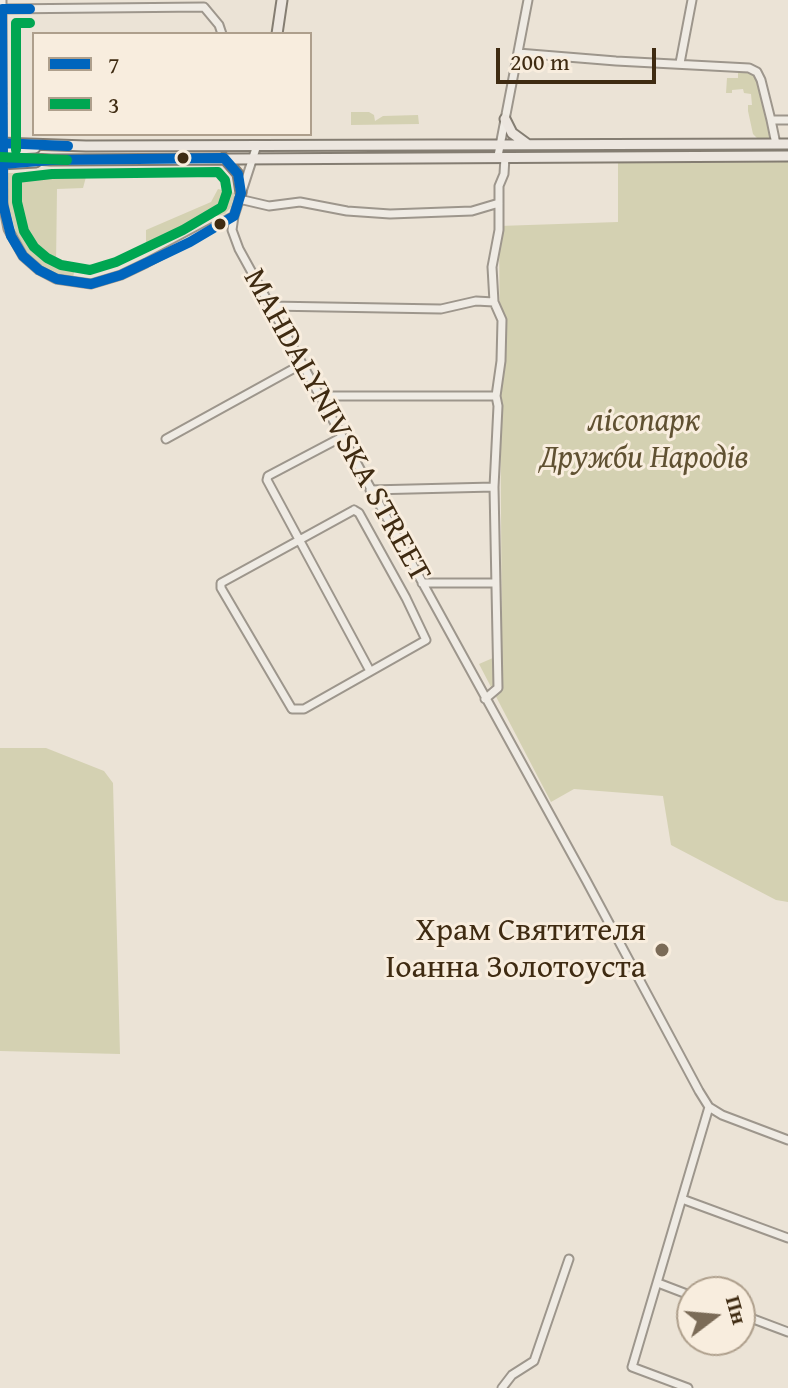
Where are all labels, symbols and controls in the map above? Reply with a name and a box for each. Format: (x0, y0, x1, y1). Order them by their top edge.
legend (32, 32, 312, 136)
scale bar (500, 32, 660, 82)
text: 200 m (510, 44, 570, 79)
text: 7 (108, 47, 120, 82)
text: 3 (108, 87, 120, 122)
unlabelled marker (175, 150, 191, 166)
unlabelled marker (212, 216, 228, 232)
street label: MAHDALYNIVSKA STREET (234, 263, 438, 589)
park label: лісопарк Дружби Народів (539, 403, 749, 478)
place label: Храм Святителя Іоанна Золотоуста (385, 913, 646, 988)
marker: Храм Святителя Іоанна Золотоуста (653, 941, 671, 959)
north arrow (676, 1276, 756, 1356)
text: Пн (718, 1292, 756, 1328)

